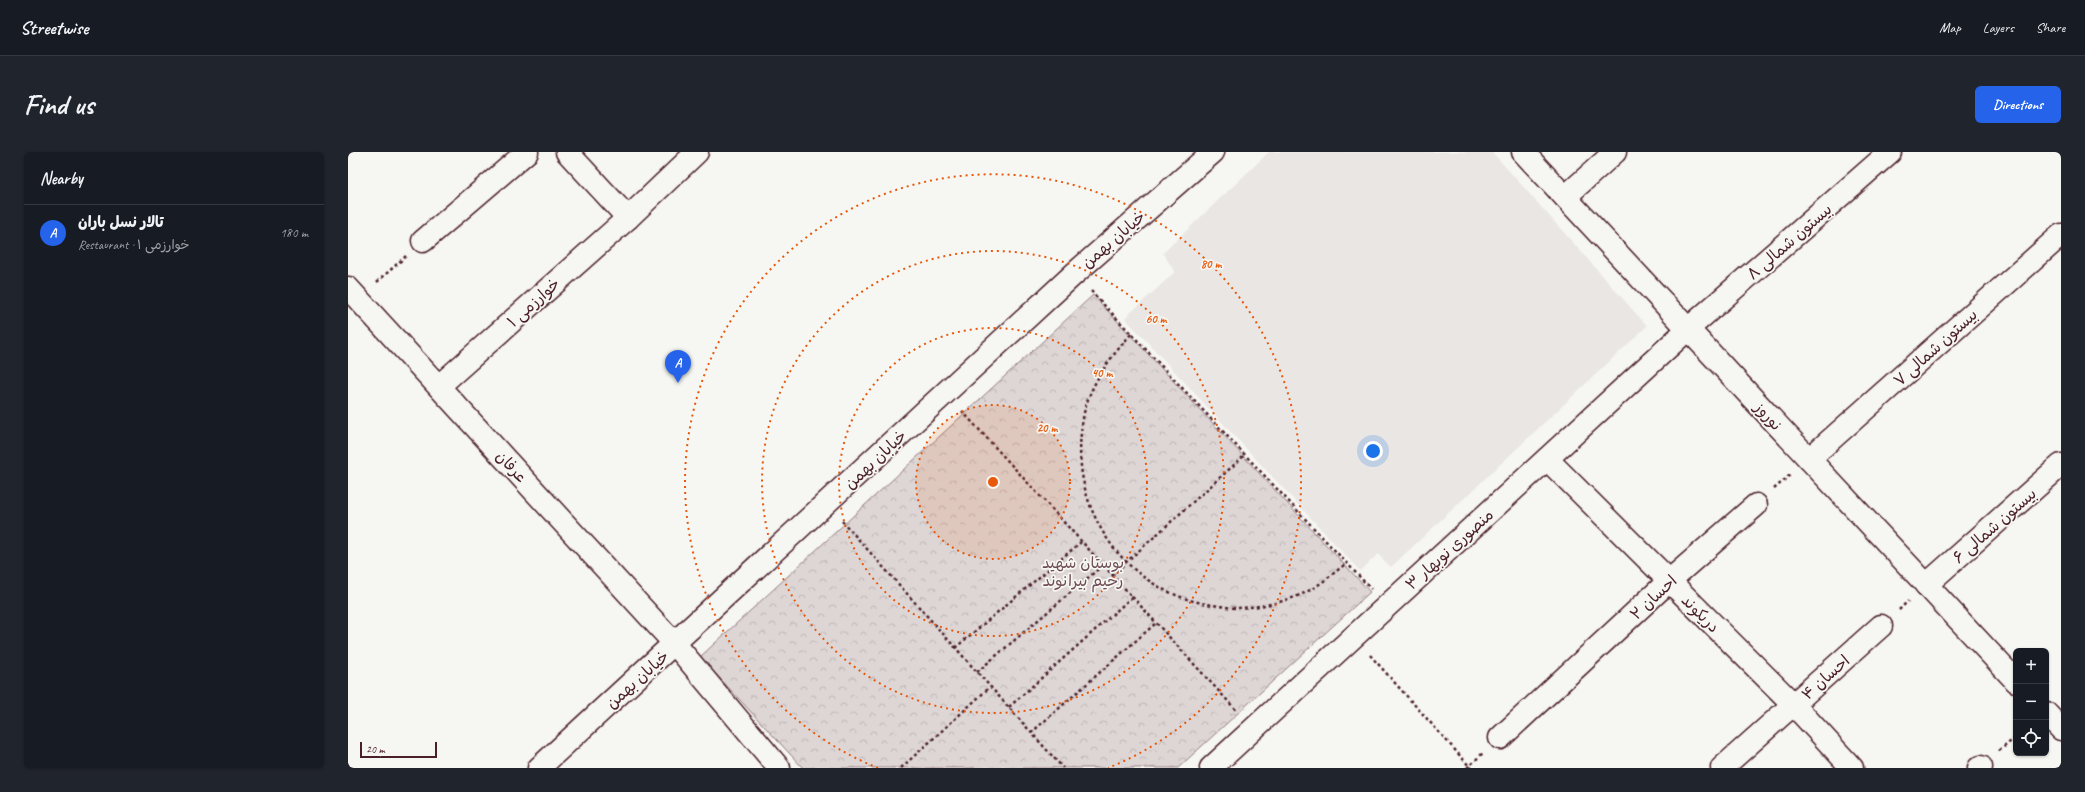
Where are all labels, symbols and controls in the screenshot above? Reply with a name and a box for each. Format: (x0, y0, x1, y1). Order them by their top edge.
text: Streetwise (20, 16, 88, 40)
text: Map (1939, 19, 1961, 36)
text: Layers (1983, 19, 2014, 36)
text: Share (2036, 19, 2065, 36)
button: Directions (1975, 86, 2061, 123)
text: Find us (24, 87, 94, 122)
text: Nearby (40, 168, 83, 189)
street label: بیستون شمالی ۸ (1743, 199, 1836, 284)
street label: خیابان بهمن (1078, 207, 1150, 273)
text: تالار نسل باران (78, 213, 164, 232)
text: A (50, 225, 56, 241)
text: 180 m (280, 225, 308, 241)
text: Restaurant · خوارزمی ۱ (78, 237, 189, 253)
text: 80 m (1201, 256, 1222, 272)
street label: خوارزمی ۱ (503, 274, 564, 332)
street label: بیستون شمالی ۷ (1889, 305, 1982, 391)
text: 60 m (1146, 311, 1168, 327)
pin: A (665, 350, 691, 383)
text: 40 m (1092, 365, 1113, 381)
street label: نوروز (1749, 397, 1787, 435)
text: 20 m (1037, 420, 1058, 436)
street label: خیابان بهمن (840, 426, 911, 494)
your location (1363, 441, 1383, 461)
street label: عرفان (491, 446, 531, 487)
centre of rings (986, 475, 1000, 489)
street label: بیستون شمالی ۶ (1949, 484, 2041, 568)
street label: منصوری نوبهار ۳ (1401, 505, 1498, 595)
park label: بوستان شهید رحیم بیرانوند (1042, 553, 1124, 593)
street label: احسان ۲ (1626, 571, 1681, 624)
street label: دریکوند (1677, 590, 1724, 637)
street label: خیابان بهمن (602, 646, 673, 713)
map controls (2013, 648, 2049, 756)
button: + (2013, 648, 2049, 684)
street label: احسان ۴ (1797, 651, 1854, 705)
button: − (2013, 684, 2049, 720)
button: locate (2013, 720, 2049, 756)
scale bar (360, 740, 437, 759)
text: 20 m (366, 742, 385, 756)

